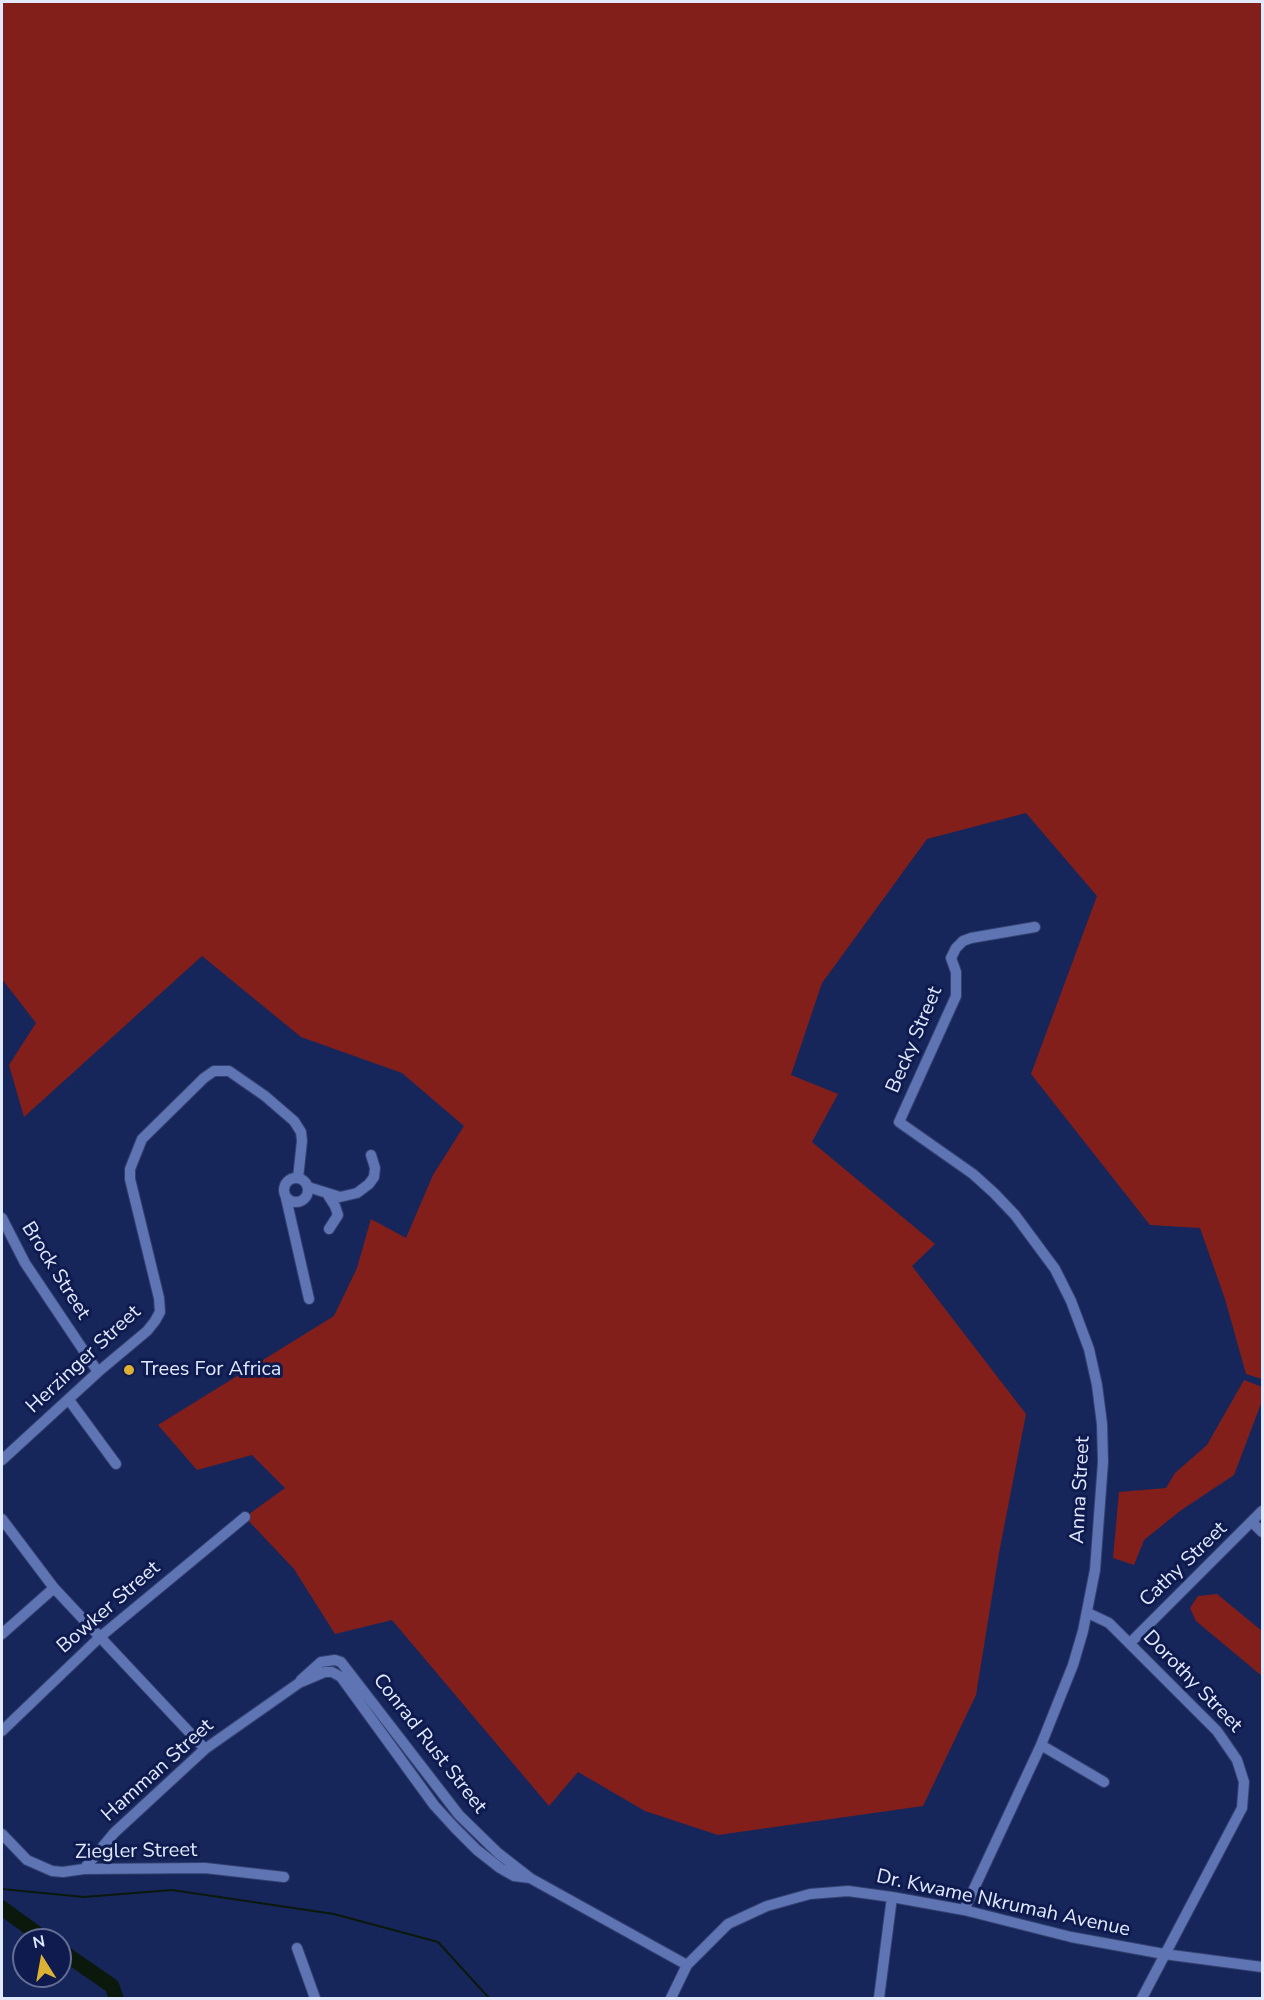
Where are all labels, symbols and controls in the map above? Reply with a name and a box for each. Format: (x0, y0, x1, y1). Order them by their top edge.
street label: Becky Street (882, 983, 948, 1097)
street label: Brock Street (16, 1218, 94, 1324)
street label: Herzinger Street (22, 1301, 146, 1419)
place label: Trees For Africa (141, 1358, 281, 1382)
marker: Trees For Africa (122, 1363, 136, 1377)
street label: Anna Street (1066, 1436, 1096, 1544)
street label: Cathy Street (1135, 1517, 1233, 1613)
street label: Bowker Street (53, 1557, 165, 1659)
street label: Dorothy Street (1137, 1626, 1247, 1738)
street label: Conrad Rust Street (367, 1669, 491, 1819)
street label: Hamman Street (97, 1715, 219, 1827)
street label: Ziegler Street (75, 1839, 197, 1865)
street label: Dr. Kwame Nkrumah Avenue (874, 1865, 1132, 1943)
north arrow (12, 1928, 72, 1988)
text: N (31, 1930, 47, 1954)

